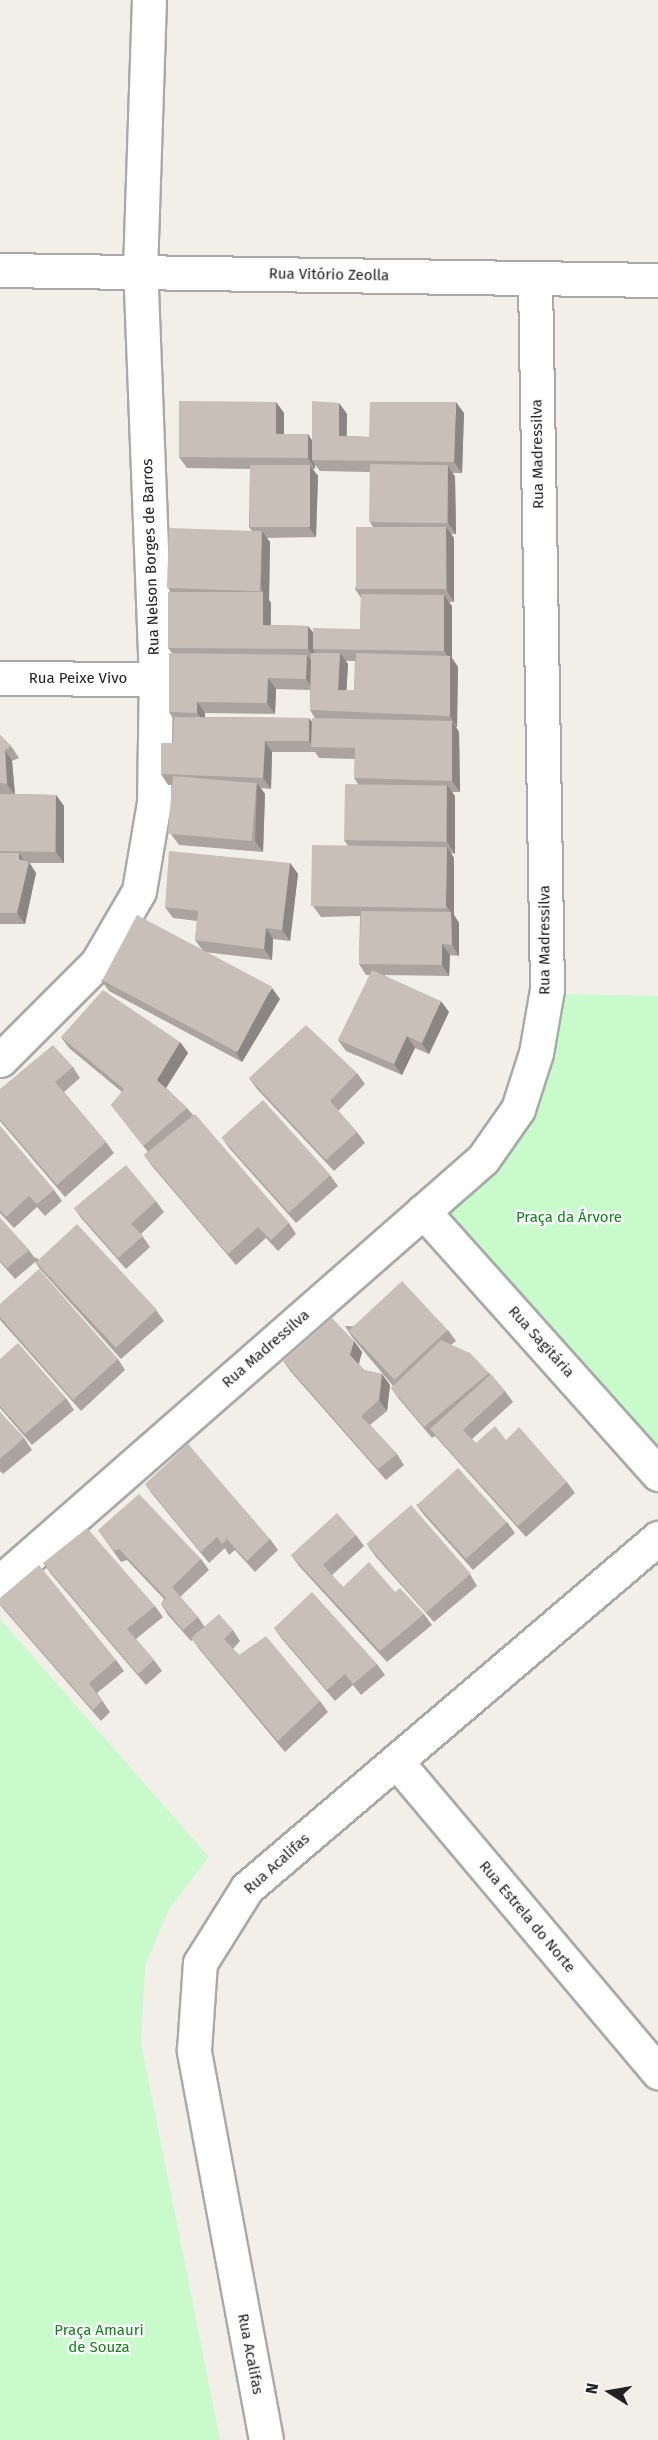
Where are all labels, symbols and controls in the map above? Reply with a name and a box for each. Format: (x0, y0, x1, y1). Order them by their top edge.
street label: Rua Vitório Zeolla (269, 265, 389, 285)
street label: Rua Madressilva (528, 399, 548, 509)
street label: Rua Nelson Borges de Barros (139, 458, 163, 656)
street label: Rua Peixe Vivo (29, 670, 127, 688)
street label: Rua Madressilva (536, 885, 554, 995)
park label: Praça da Árvore (516, 1209, 622, 1227)
street label: Rua Sagitária (504, 1303, 578, 1381)
street label: Rua Madressilva (219, 1306, 313, 1392)
street label: Rua Acalifas (241, 1830, 313, 1898)
street label: Rua Estrela do Norte (475, 1858, 579, 1976)
street label: Rua Acalifas (233, 2312, 267, 2396)
park label: Praça Amauri de Souza (54, 2321, 144, 2356)
north arrow (580, 2362, 640, 2422)
text: N (582, 2381, 602, 2395)

